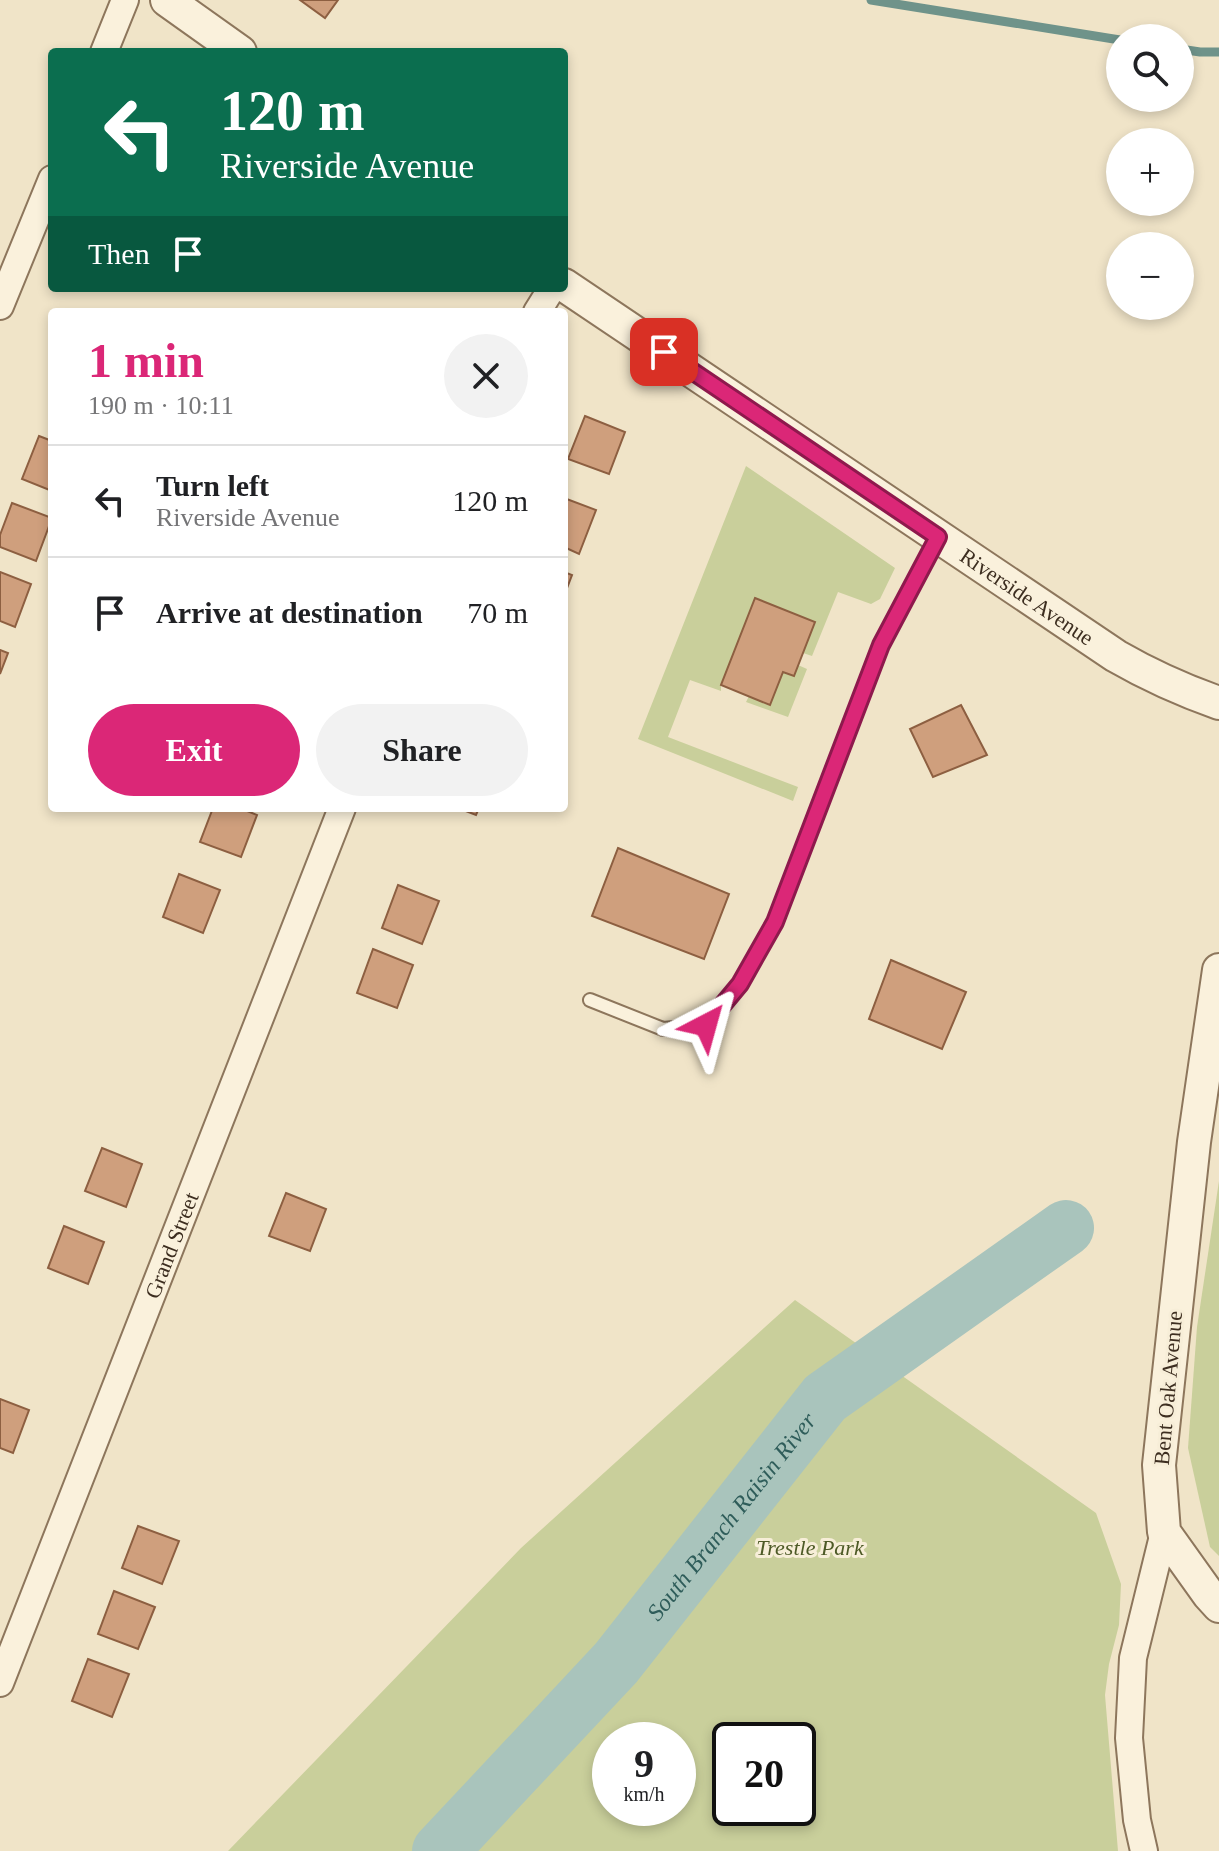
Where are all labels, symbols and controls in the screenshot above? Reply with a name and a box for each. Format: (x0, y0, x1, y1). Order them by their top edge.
map controls (1106, 24, 1194, 320)
button: search (1106, 24, 1194, 112)
icon: left (88, 80, 192, 184)
text: 120 m (220, 80, 365, 142)
button: + (1106, 128, 1194, 216)
text: Riverside Avenue (220, 146, 474, 186)
icon: arrive (166, 232, 210, 276)
button: − (1106, 232, 1194, 320)
text: Then (88, 237, 150, 270)
pin (630, 318, 698, 386)
icon: arrive (642, 330, 686, 374)
text: 1 min (88, 334, 204, 387)
button: close (444, 334, 528, 418)
text: 190 m · 10:11 (88, 391, 234, 420)
text: Turn left (156, 469, 269, 502)
icon: left (88, 479, 132, 523)
text: 120 m (452, 484, 528, 517)
text: Riverside Avenue (156, 503, 340, 532)
street label: Riverside Avenue (956, 543, 1099, 650)
icon: arrive (88, 591, 132, 635)
text: Arrive at destination (156, 596, 423, 629)
text: 70 m (467, 596, 528, 629)
button: Exit (88, 704, 300, 796)
button: Share (316, 704, 528, 796)
position arrow (664, 983, 748, 1067)
street label: Grand Street (139, 1189, 203, 1302)
street label: Bent Oak Avenue (1149, 1310, 1187, 1466)
water label: South Branch Raisin River (642, 1407, 822, 1625)
park label: Trestle Park (756, 1535, 865, 1560)
speed limit sign: 20 (712, 1722, 816, 1826)
text: 9 (634, 1741, 654, 1786)
text: km/h (623, 1783, 665, 1805)

